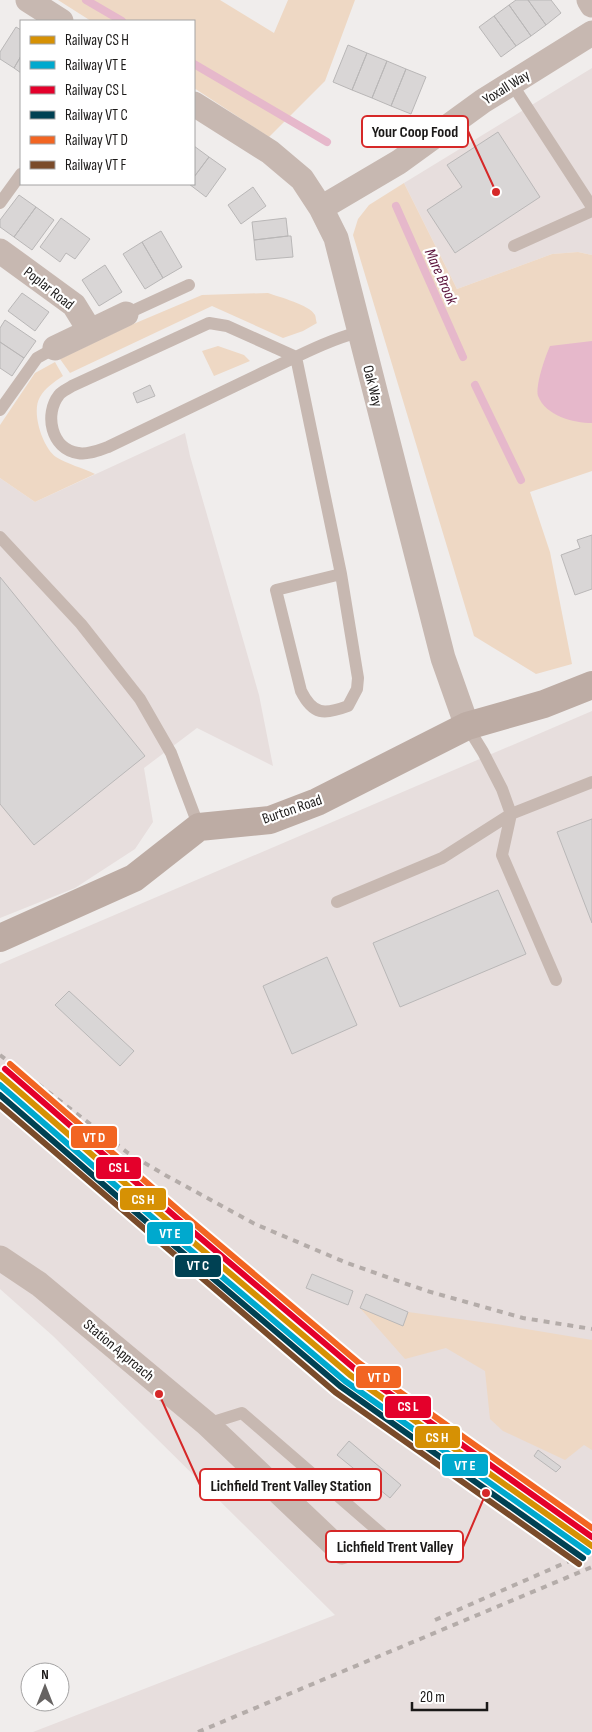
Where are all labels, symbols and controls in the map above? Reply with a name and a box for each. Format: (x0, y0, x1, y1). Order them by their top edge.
legend (20, 20, 195, 185)
text: Railway CS H (65, 31, 129, 50)
text: Railway VT E (65, 56, 127, 75)
street label: Yoxall Way (479, 66, 533, 109)
text: Railway CS L (65, 81, 127, 100)
text: Railway VT C (65, 106, 128, 125)
callout: Your Coop Food (362, 116, 468, 147)
text: Your Coop Food (372, 123, 458, 142)
text: Railway VT D (65, 131, 128, 150)
text: Railway VT F (65, 156, 126, 175)
water label: Mare Brook (420, 246, 462, 308)
street label: Poplar Road (20, 263, 78, 314)
street label: Oak Way (358, 363, 387, 409)
street label: Burton Road (260, 790, 325, 829)
line badge: VT D (70, 1125, 118, 1149)
text: VT D (83, 1129, 105, 1146)
line badge: CS L (95, 1156, 142, 1180)
text: CS L (108, 1159, 130, 1176)
line badge: CS H (119, 1187, 167, 1211)
text: CS H (131, 1191, 155, 1208)
line badge: VT E (146, 1221, 194, 1245)
text: VT E (159, 1225, 181, 1242)
line badge: VT C (174, 1254, 222, 1278)
text: VT C (187, 1257, 209, 1274)
street label: Station Approach (79, 1315, 158, 1386)
line badge: VT D (355, 1365, 402, 1389)
text: VT D (368, 1369, 390, 1386)
line badge: CS L (384, 1395, 432, 1419)
text: CS L (397, 1398, 419, 1415)
line badge: CS H (414, 1425, 461, 1449)
text: CS H (425, 1429, 449, 1446)
line badge: VT E (441, 1453, 489, 1477)
text: VT E (454, 1457, 476, 1474)
callout: Lichfield Trent Valley Station (200, 1469, 381, 1500)
text: Lichfield Trent Valley Station (211, 1477, 371, 1496)
callout: Lichfield Trent Valley (326, 1531, 463, 1562)
text: Lichfield Trent Valley (337, 1538, 454, 1557)
north arrow (20, 1662, 70, 1712)
text: N (41, 1666, 49, 1683)
scale bar (412, 1680, 487, 1712)
text: 20 m (420, 1688, 445, 1707)

